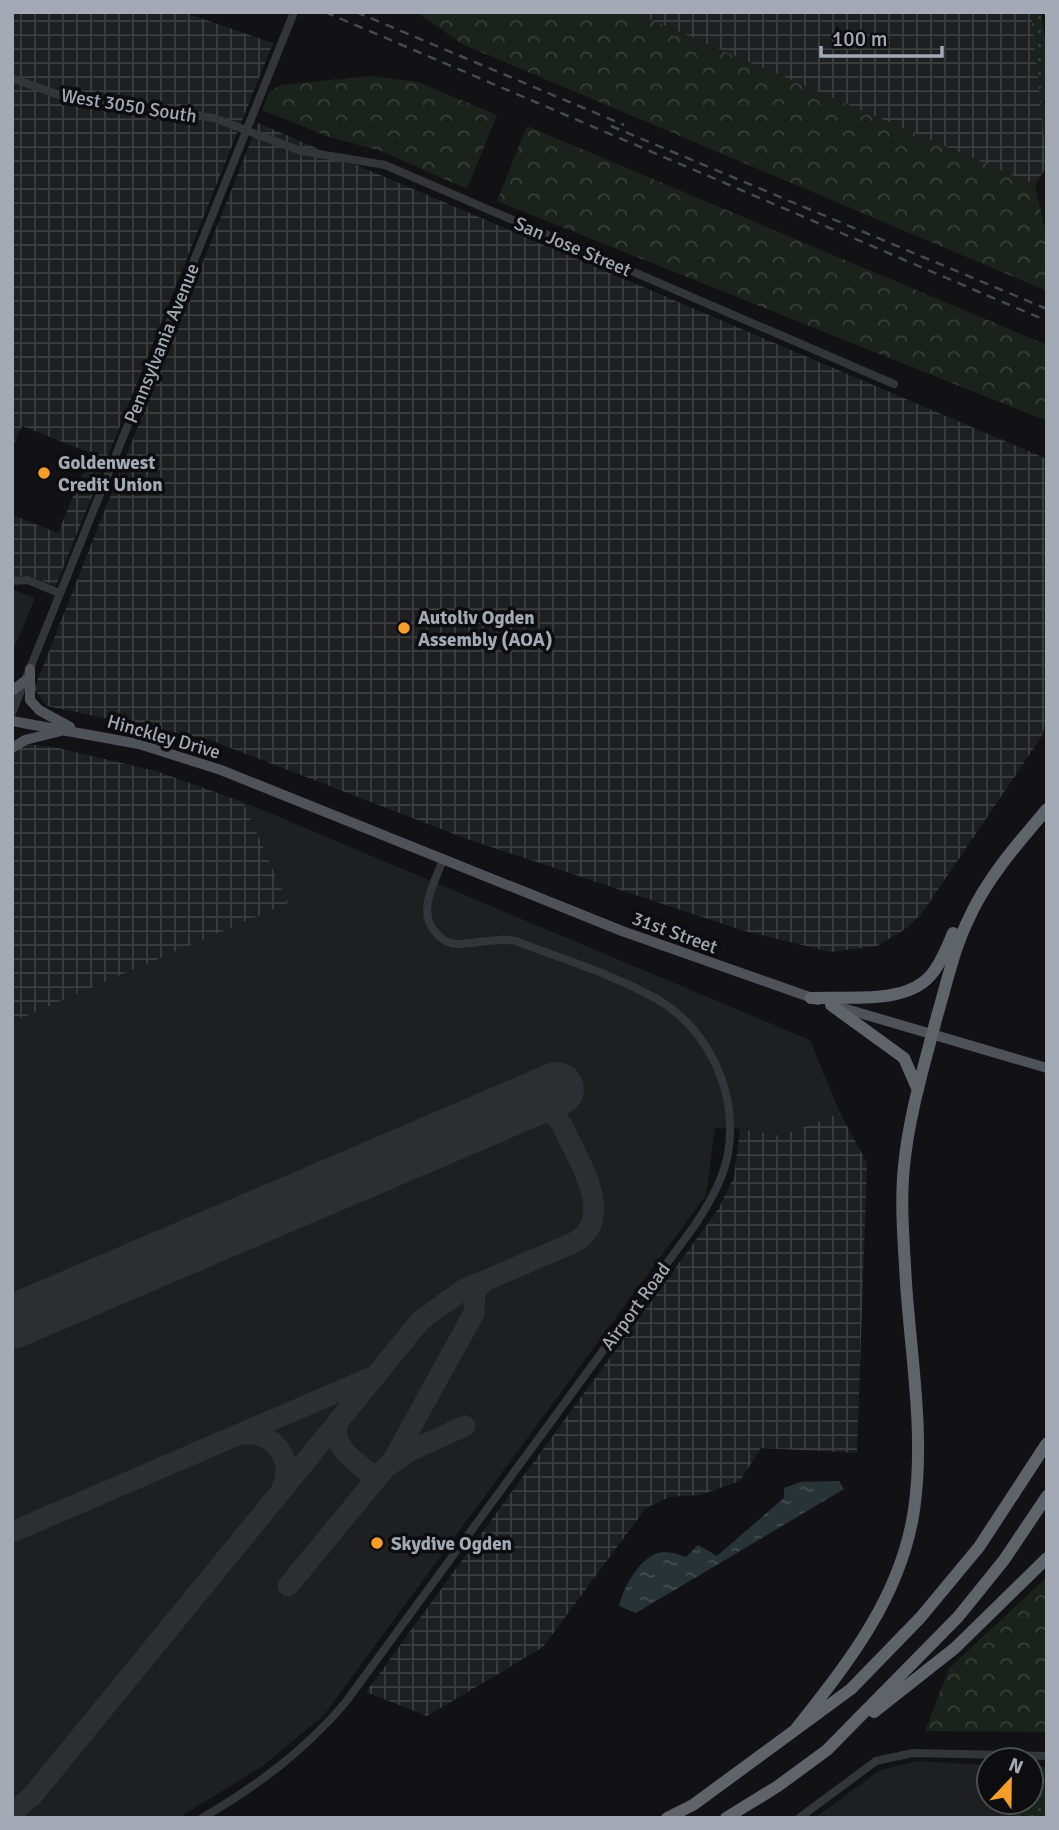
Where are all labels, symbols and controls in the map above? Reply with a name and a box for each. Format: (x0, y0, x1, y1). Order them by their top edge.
scale bar (821, 14, 942, 58)
text: 100 m (832, 26, 887, 52)
street label: West 3050 South (59, 83, 198, 129)
street label: San Jose Street (511, 212, 635, 282)
street label: Pennsylvania Avenue (119, 260, 205, 427)
place label: Goldenwest Credit Union (58, 451, 163, 497)
marker: Goldenwest Credit Union (36, 465, 52, 481)
place label: Autoliv Ogden Assembly (AOA) (418, 606, 553, 652)
marker: Autoliv Ogden Assembly (AOA) (396, 620, 412, 636)
street label: Hinckley Drive (104, 709, 223, 765)
street label: 31st Street (629, 906, 721, 960)
street label: Airport Road (596, 1258, 676, 1355)
place label: Skydive Ogden (391, 1532, 512, 1556)
marker: Skydive Ogden (369, 1535, 385, 1551)
north arrow (975, 1746, 1045, 1816)
text: N (1005, 1753, 1027, 1780)

